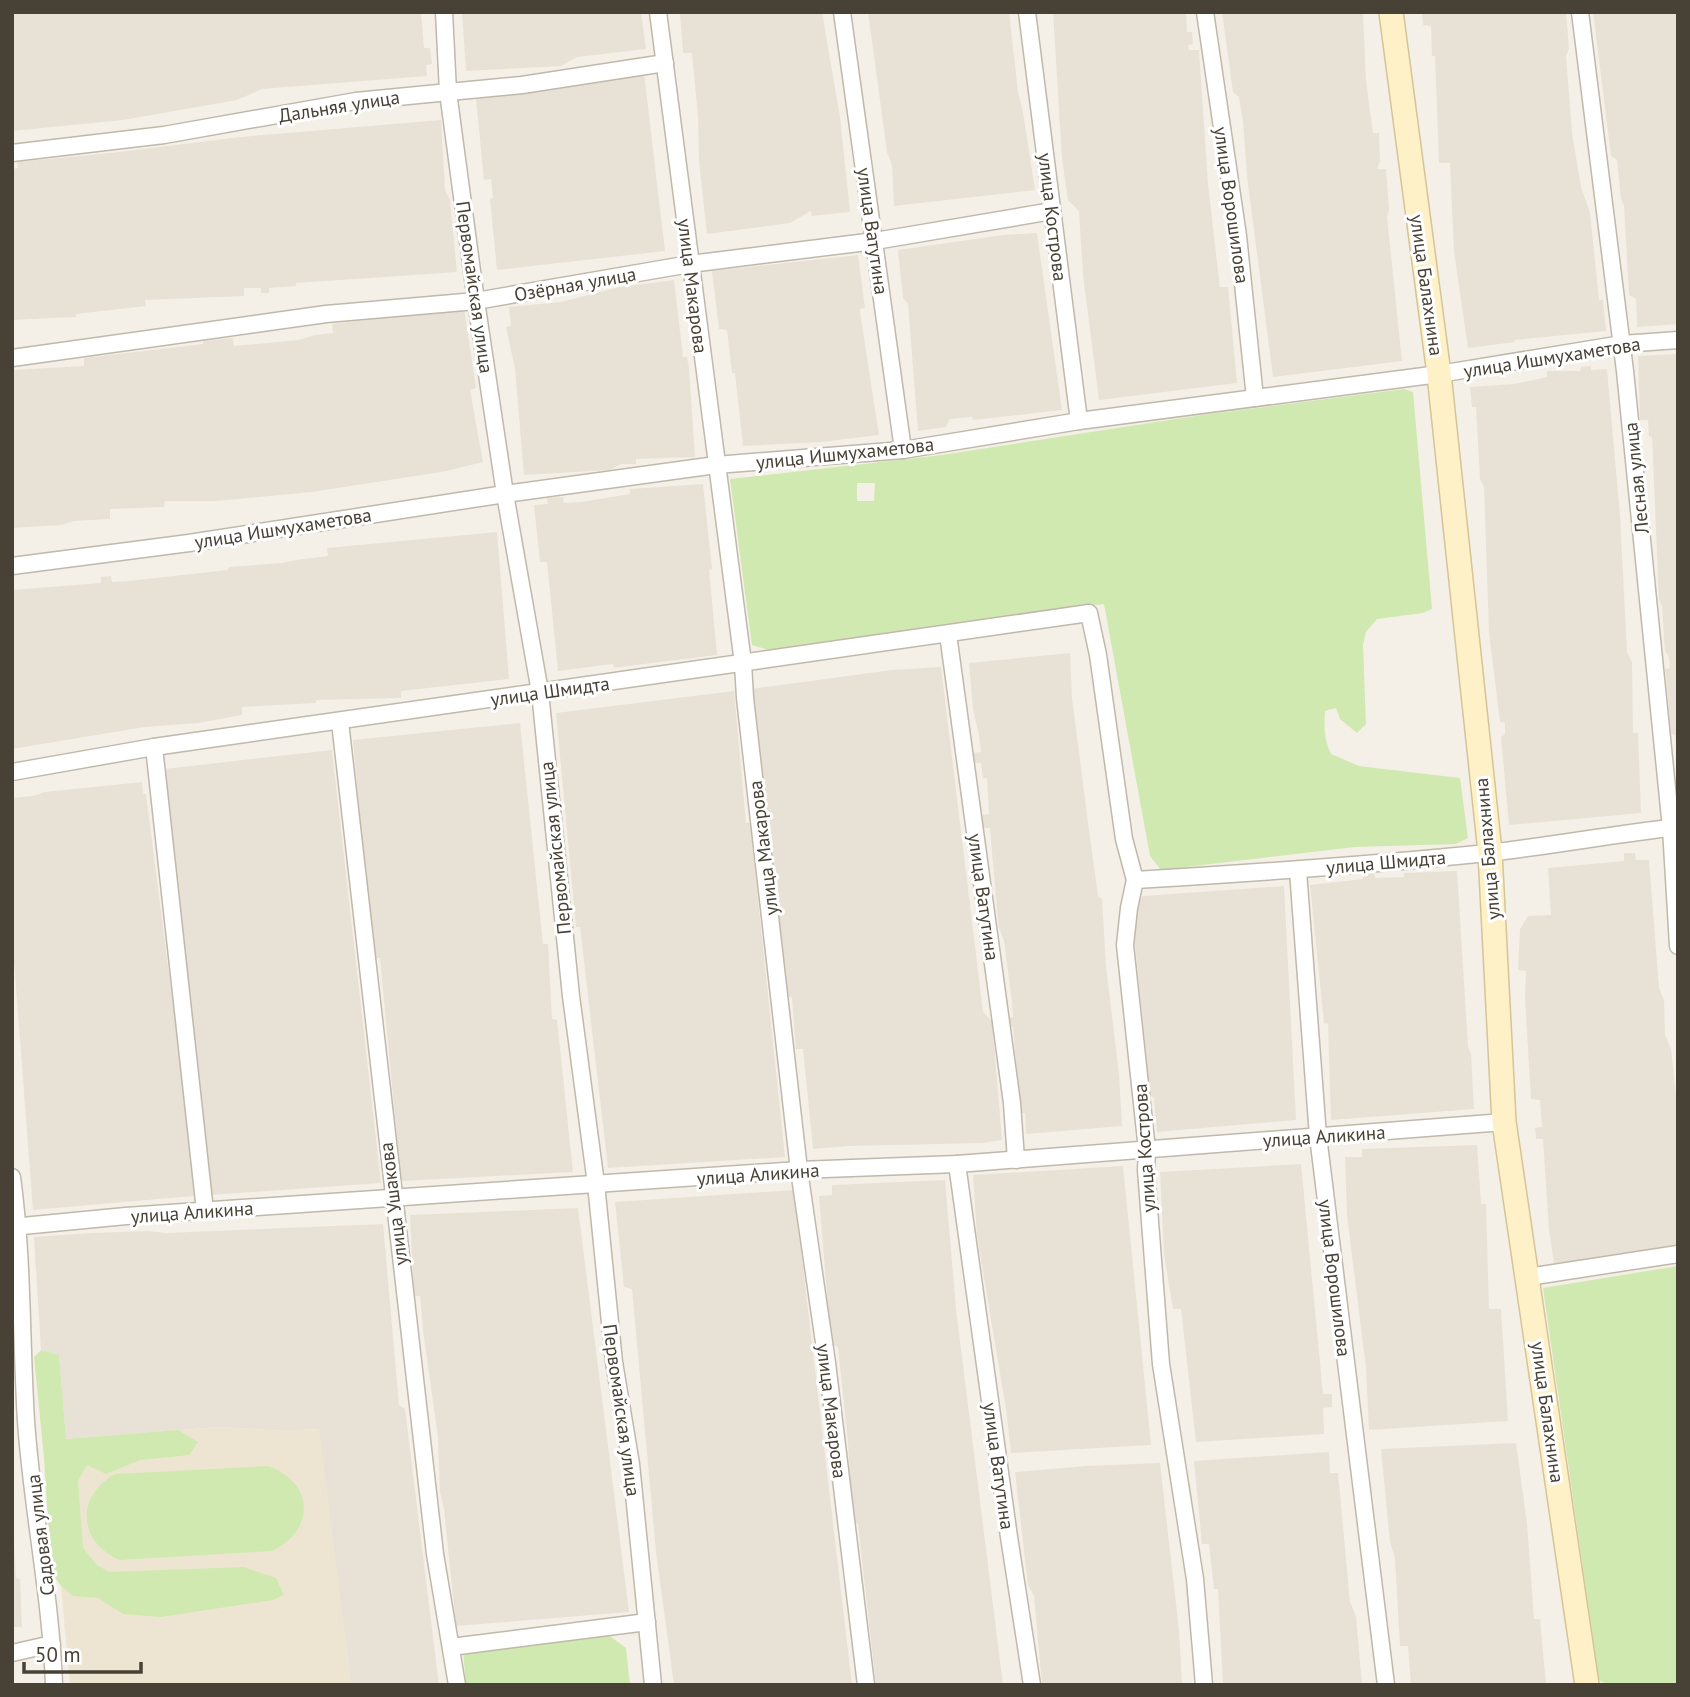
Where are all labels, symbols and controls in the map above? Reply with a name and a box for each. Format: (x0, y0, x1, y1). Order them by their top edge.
street label: Дальняя улица (277, 85, 401, 127)
street label: улица Ворошилова (1209, 125, 1255, 285)
street label: улица Кострова (1033, 151, 1073, 283)
street label: улица Ватутина (852, 166, 894, 296)
street label: Первомайская улица (451, 199, 499, 375)
street label: улица Балахнина (1405, 213, 1449, 357)
street label: улица Макарова (673, 217, 713, 355)
street label: Озёрная улица (512, 261, 638, 307)
street label: улица Ишмухаметова (1462, 331, 1642, 383)
street label: Лесная улица (1618, 421, 1654, 536)
street label: улица Ишмухаметова (755, 432, 935, 474)
street label: улица Ишмухаметова (193, 502, 373, 554)
street label: улица Шмидта (489, 671, 611, 711)
street label: Первомайская улица (534, 760, 576, 936)
street label: улица Балахнина (1469, 777, 1505, 921)
street label: улица Макарова (743, 779, 783, 917)
street label: улица Ватутина (963, 832, 1005, 962)
street label: улица Шмидта (1325, 845, 1447, 879)
street label: улица Кострова (1128, 1083, 1160, 1213)
street label: улица Аликина (1262, 1120, 1386, 1152)
street label: улица Ушакова (374, 1141, 412, 1267)
street label: улица Аликина (696, 1158, 820, 1190)
street label: улица Аликина (130, 1196, 254, 1228)
street label: улица Ворошилова (1313, 1198, 1357, 1358)
street label: Первомайская улица (598, 1322, 646, 1498)
street label: улица Балахнина (1526, 1340, 1570, 1484)
street label: улица Макарова (812, 1342, 852, 1480)
street label: улица Ватутина (978, 1401, 1020, 1531)
street label: Садовая улица (21, 1473, 59, 1597)
scale bar (24, 1630, 142, 1674)
text: 50 m (35, 1641, 81, 1668)

